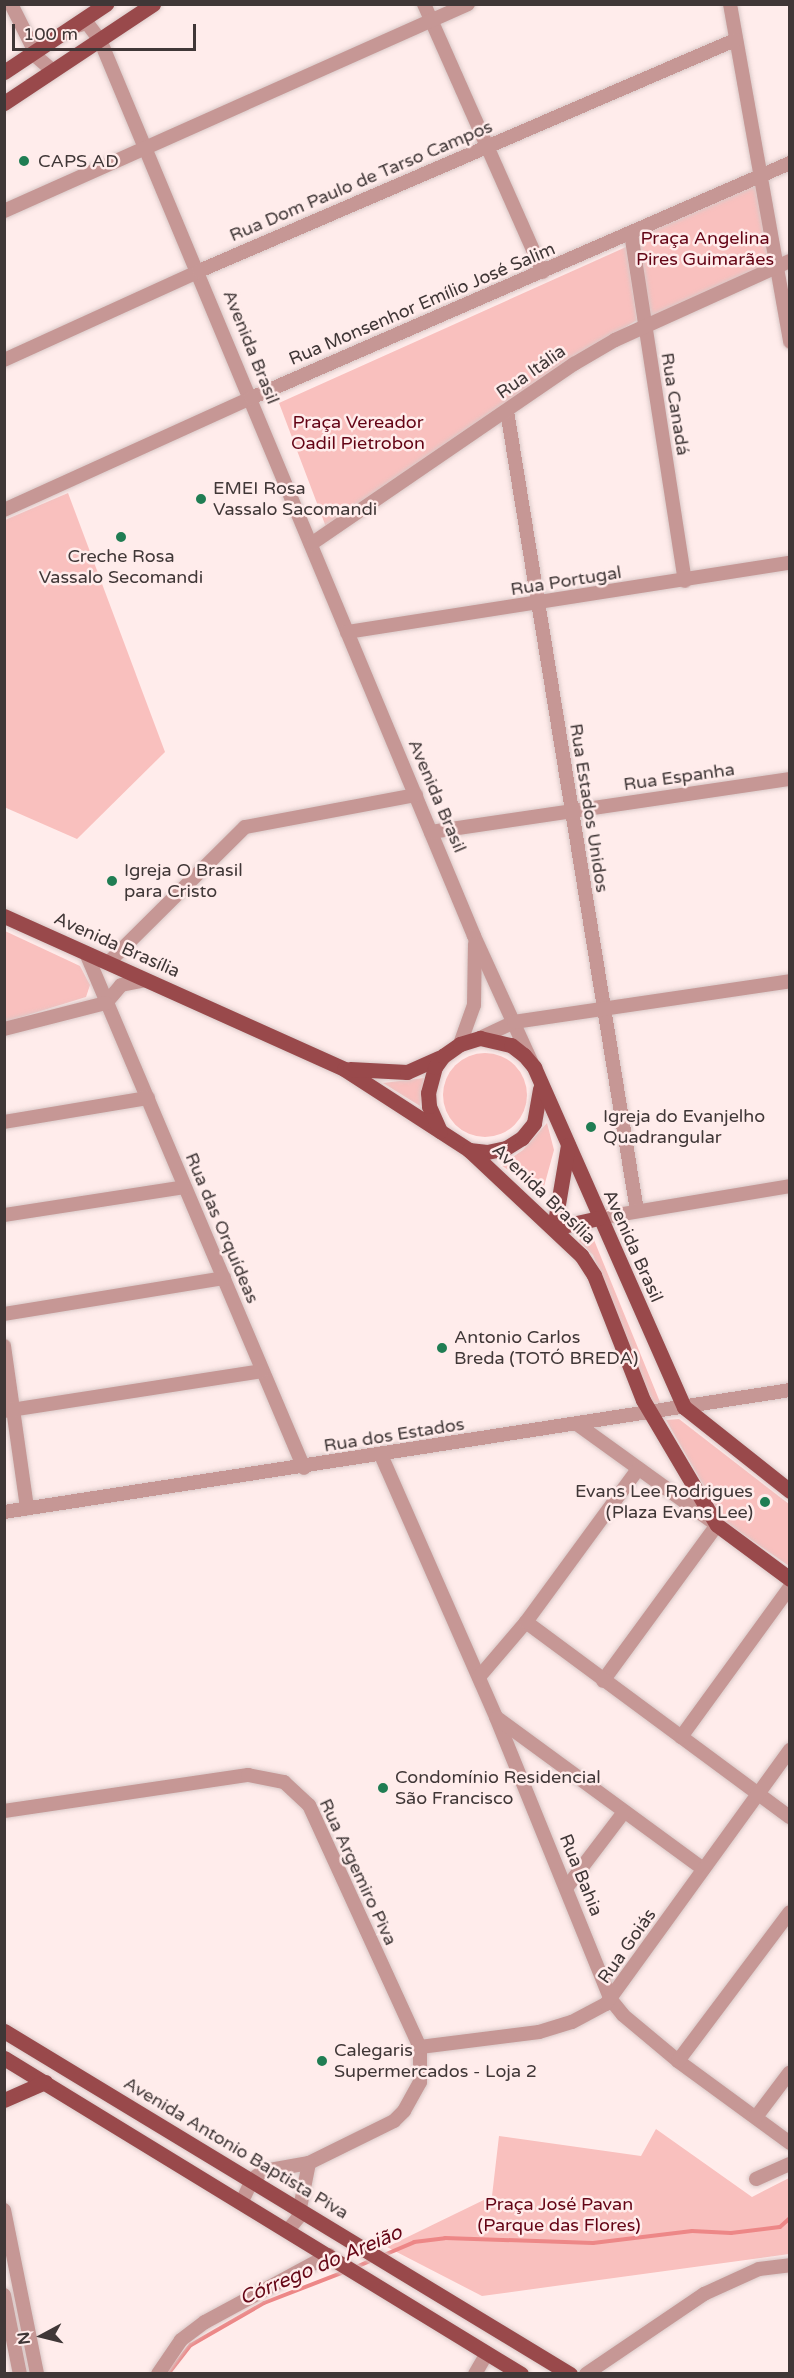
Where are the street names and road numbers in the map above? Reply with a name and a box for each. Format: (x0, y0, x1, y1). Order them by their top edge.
street label: Rua Dom Paulo de Tarso Campos (226, 116, 496, 246)
street label: Rua Monsenhor Emílio José Salim (286, 238, 558, 370)
street label: Avenida Brasil (218, 287, 284, 407)
street label: Rua Itália (492, 340, 570, 404)
street label: Rua Canadá (656, 351, 694, 457)
street label: Rua Portugal (509, 562, 623, 600)
street label: Rua Estados Unidos (565, 722, 613, 894)
street label: Avenida Brasil (403, 736, 471, 856)
street label: Rua Espanha (622, 759, 736, 795)
street label: Avenida Brasília (51, 908, 183, 982)
street label: Avenida Brasília (488, 1139, 600, 1249)
street label: Rua das Orquídeas (180, 1149, 264, 1307)
street label: Avenida Brasil (599, 1186, 667, 1306)
street label: Rua dos Estados (322, 1413, 466, 1457)
street label: Rua Argemiro Piva (315, 1795, 401, 1949)
street label: Rua Bahia (555, 1831, 607, 1919)
street label: Rua Goiás (593, 1904, 661, 1988)
street label: Avenida Antonio Baptista Piva (120, 2072, 352, 2224)

